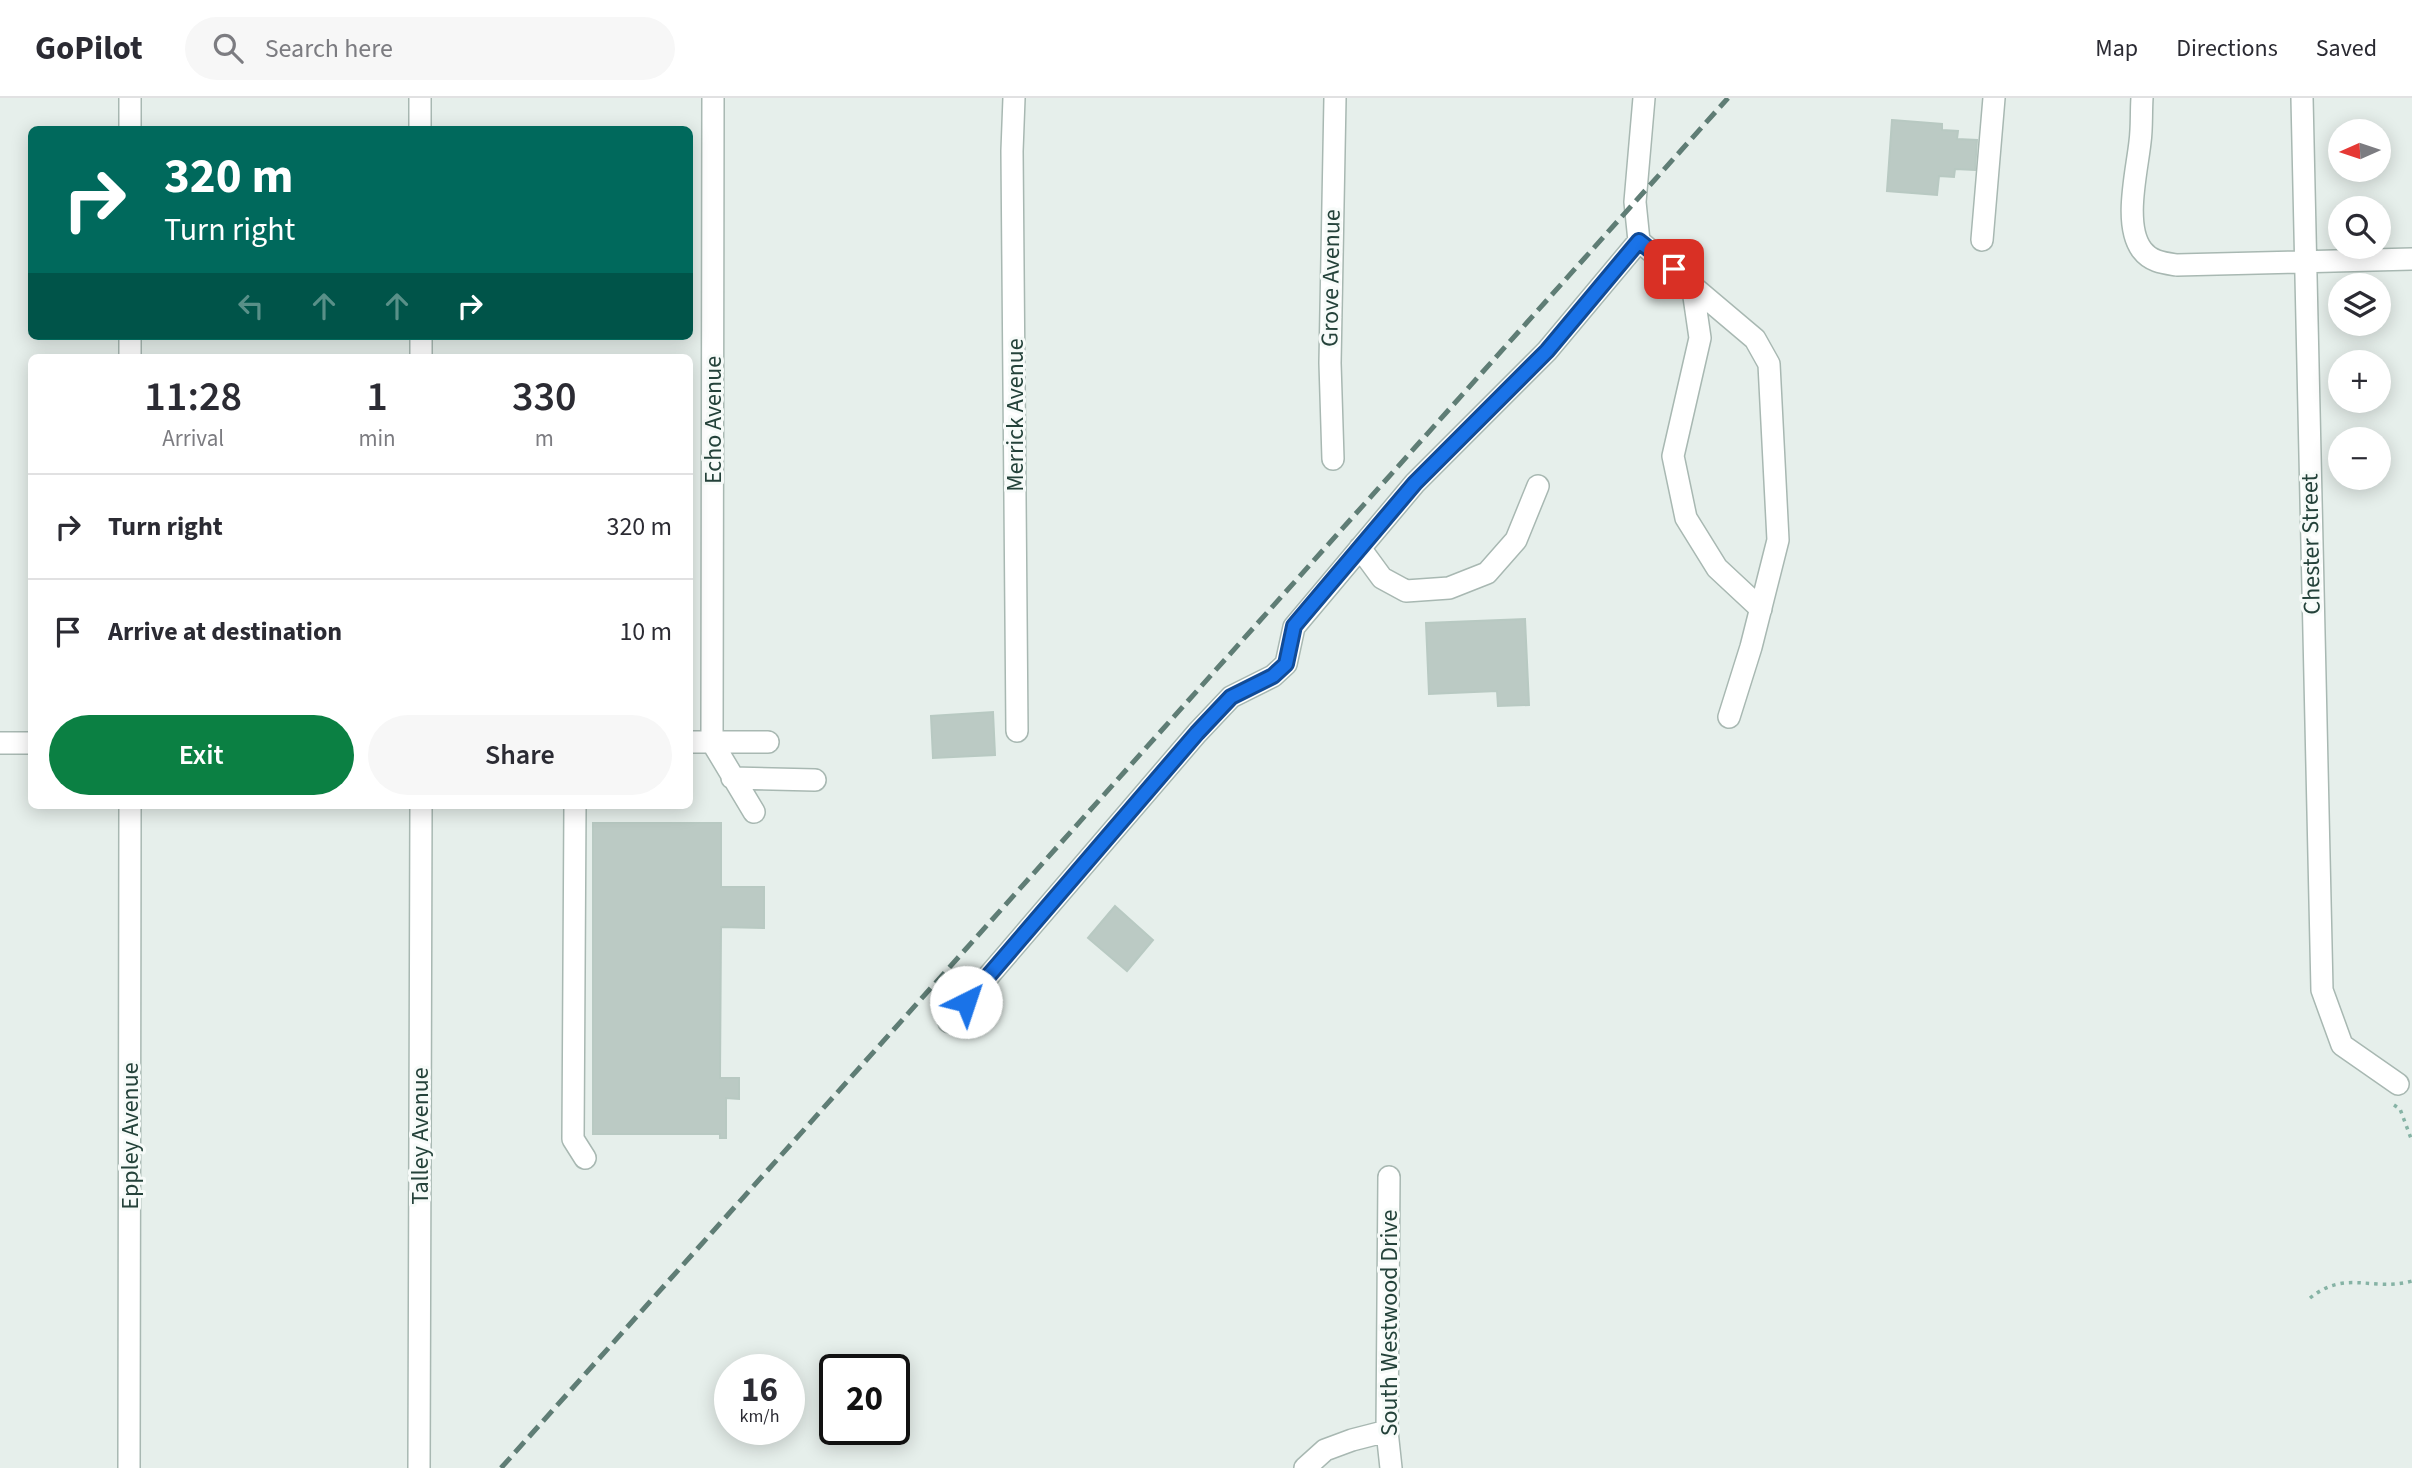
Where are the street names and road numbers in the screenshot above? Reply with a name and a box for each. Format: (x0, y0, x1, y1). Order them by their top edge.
street label: Grove Avenue (1312, 209, 1350, 347)
street label: Merrick Avenue (998, 338, 1033, 492)
street label: Echo Avenue (696, 356, 731, 484)
street label: Chester Street (2292, 473, 2330, 615)
street label: Eppley Avenue (113, 1062, 148, 1210)
street label: Talley Avenue (403, 1067, 438, 1205)
street label: South Westwood Drive (1372, 1210, 1407, 1436)

